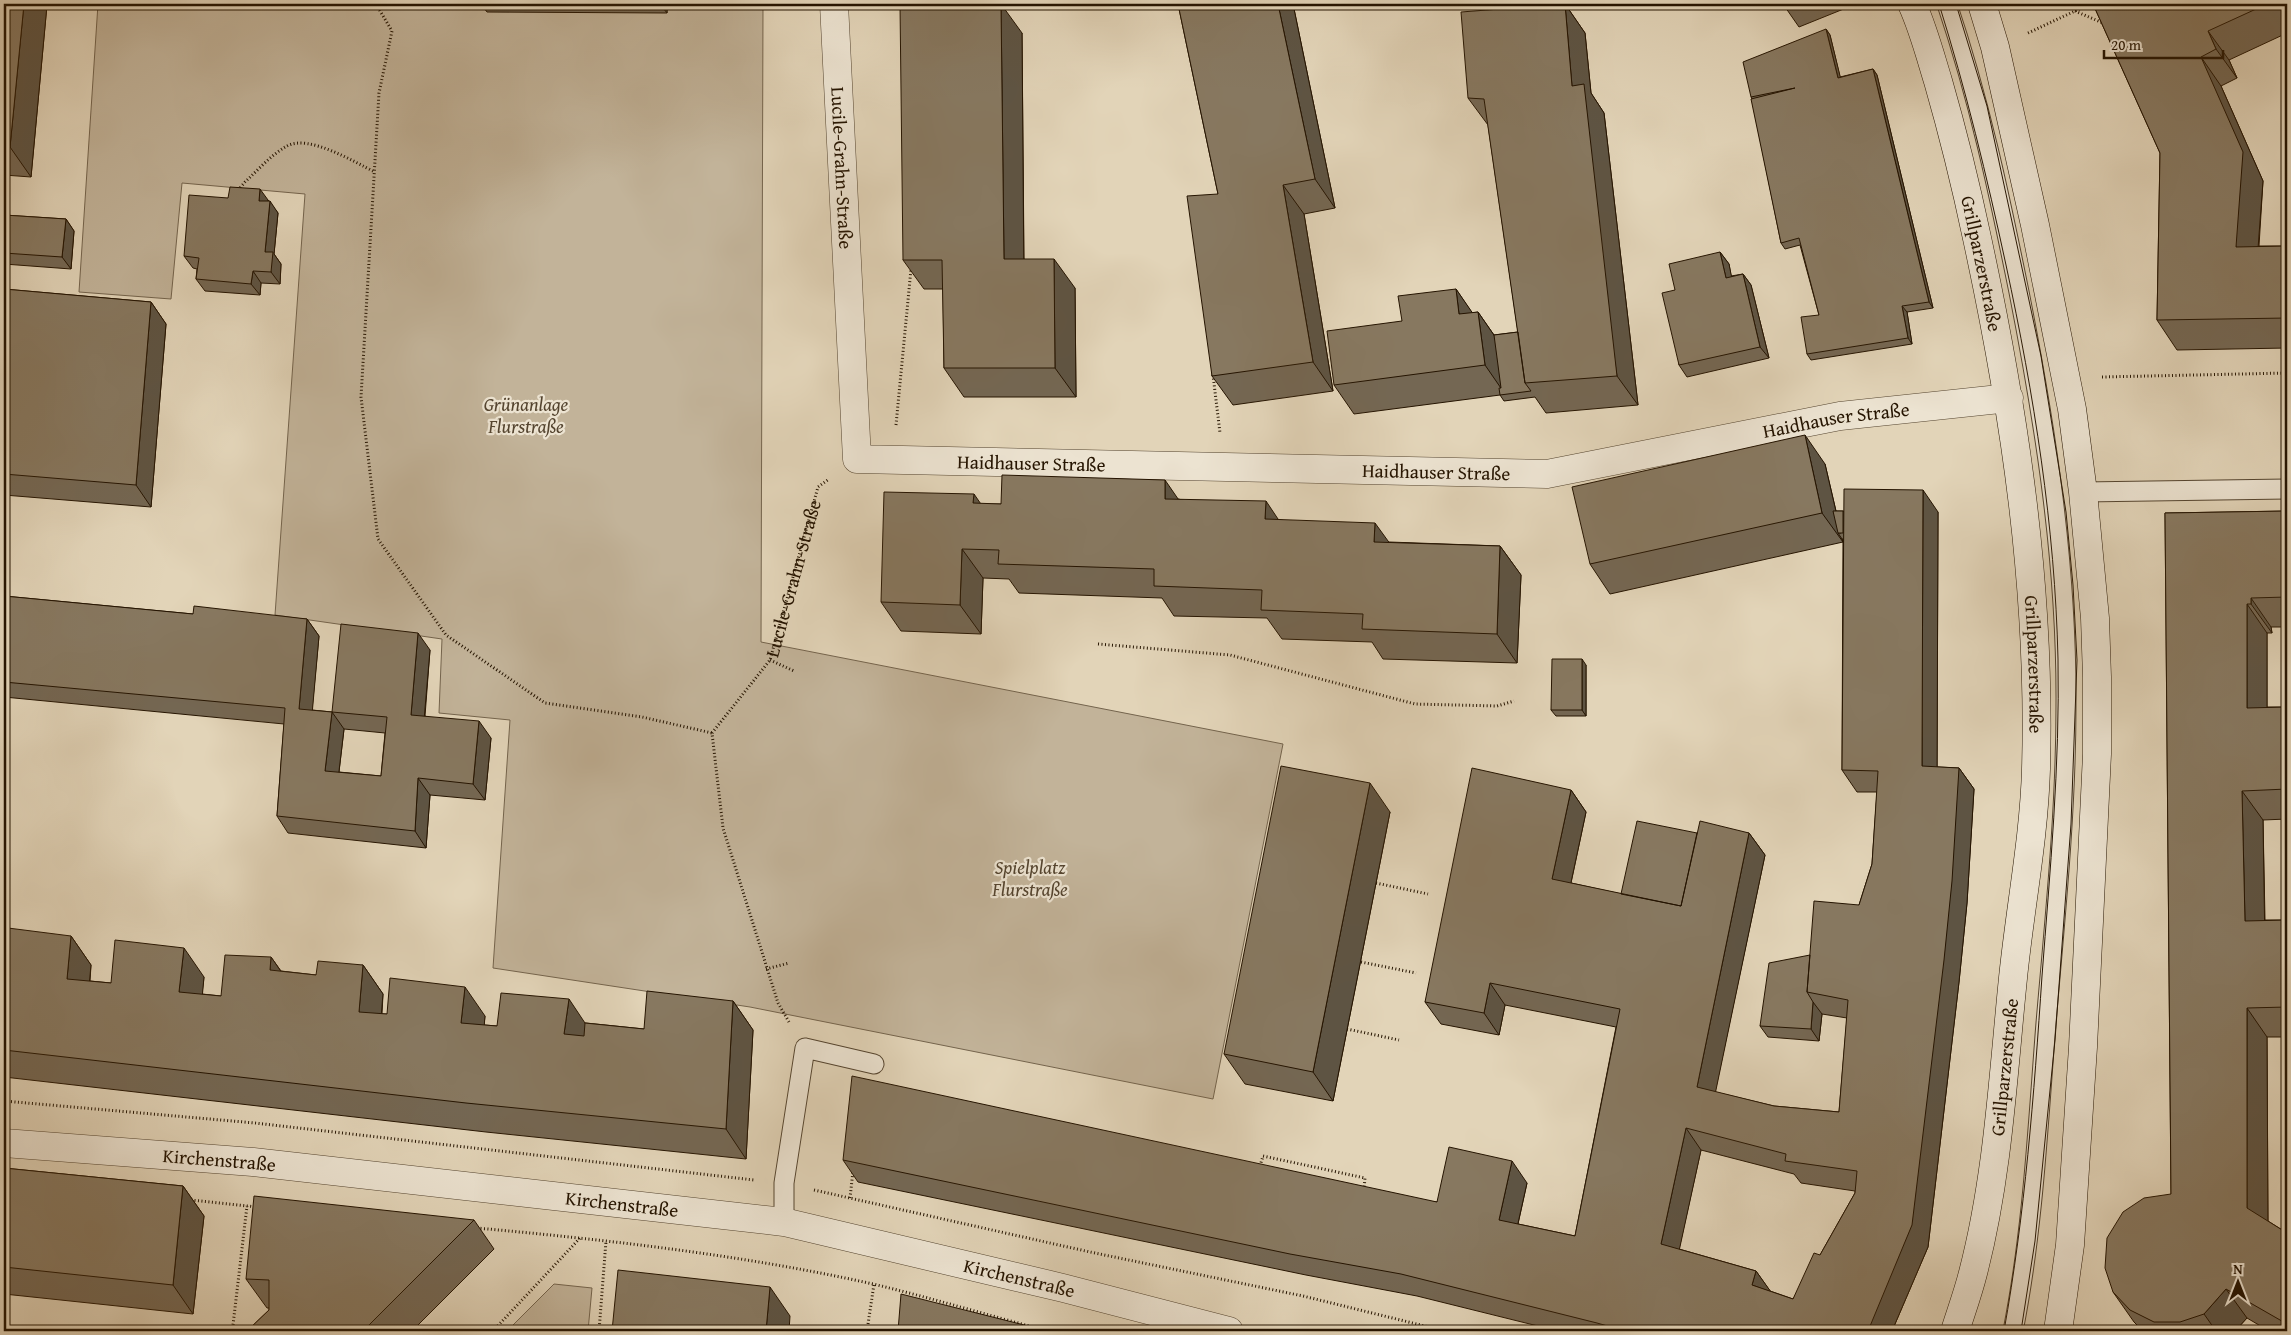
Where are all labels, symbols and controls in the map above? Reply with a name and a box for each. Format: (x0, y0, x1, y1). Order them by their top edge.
scale bar (2104, 28, 2222, 60)
text: 20 m (2111, 34, 2142, 55)
street label: Lucile-Grahn-Straße (824, 86, 860, 250)
street label: Grillparzerstraße (1954, 193, 2010, 334)
park label: Grünanlage Flurstraße (484, 390, 569, 440)
street label: Haidhauser Straße (1760, 395, 1911, 445)
street label: Haidhauser Straße (957, 447, 1106, 478)
street label: Haidhauser Straße (1362, 456, 1511, 487)
street label: Lucile-Grahn-Straße (757, 496, 828, 660)
street label: Grillparzerstraße (2018, 594, 2051, 733)
park label: Spielplatz Flurstraße (991, 853, 1068, 903)
street label: Grillparzerstraße (1983, 997, 2025, 1137)
street label: Kirchenstraße (162, 1141, 278, 1179)
street label: Kirchenstraße (564, 1183, 680, 1224)
street label: Kirchenstraße (961, 1251, 1078, 1305)
north arrow (2214, 1258, 2264, 1308)
text: N (2233, 1259, 2243, 1279)

